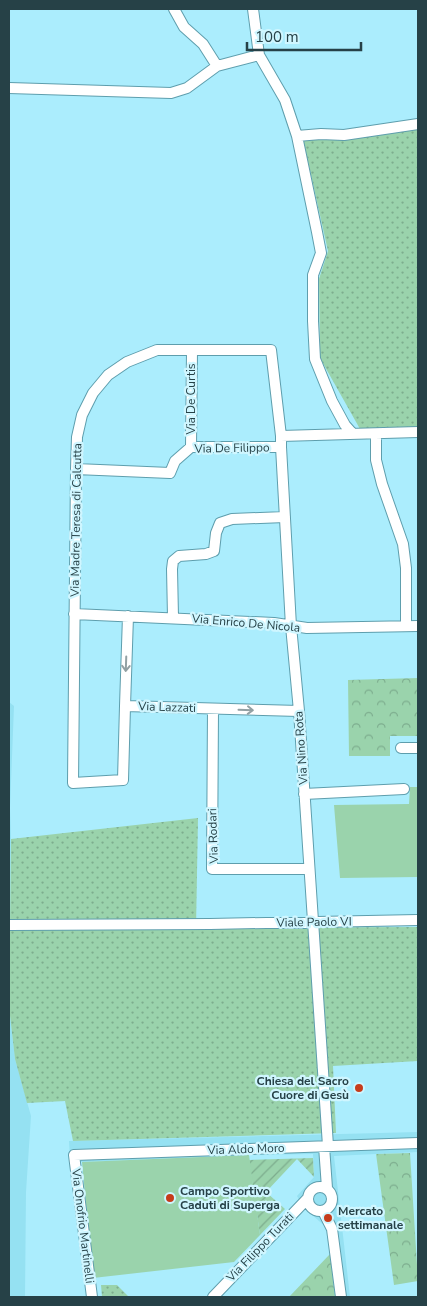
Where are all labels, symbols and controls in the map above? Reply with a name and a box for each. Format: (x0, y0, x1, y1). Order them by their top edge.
scale bar (247, 20, 361, 52)
text: 100 m (255, 27, 299, 47)
street label: Via De Curtis (183, 363, 199, 435)
street label: Via De Filippo (193, 439, 270, 457)
street label: Via Madre Teresa di Calcutta (67, 443, 85, 598)
street label: Via Enrico De Nicola (190, 610, 301, 636)
one-way arrow (122, 656, 131, 672)
street label: Via Lazzati (137, 698, 196, 716)
one-way arrow (237, 705, 253, 715)
street label: Via Nino Rota (290, 711, 312, 786)
street label: Via Rodari (204, 808, 222, 865)
street label: Viale Paolo VI (275, 913, 352, 931)
place label: Chiesa del Sacro Cuore di Gesù (257, 1073, 349, 1103)
marker: Chiesa del Sacro Cuore di Gesù (353, 1082, 365, 1094)
street label: Via Aldo Moro (206, 1140, 285, 1158)
street label: Via Onofrio Martinelli (68, 1167, 98, 1284)
place label: Campo Sportivo Caduti di Superga (180, 1183, 280, 1213)
marker: Campo Sportivo Caduti di Superga (164, 1192, 176, 1204)
place label: Mercato settimanale (338, 1203, 404, 1233)
street label: Via Filippo Turati (222, 1209, 297, 1286)
marker: Mercato settimanale (322, 1212, 334, 1224)

